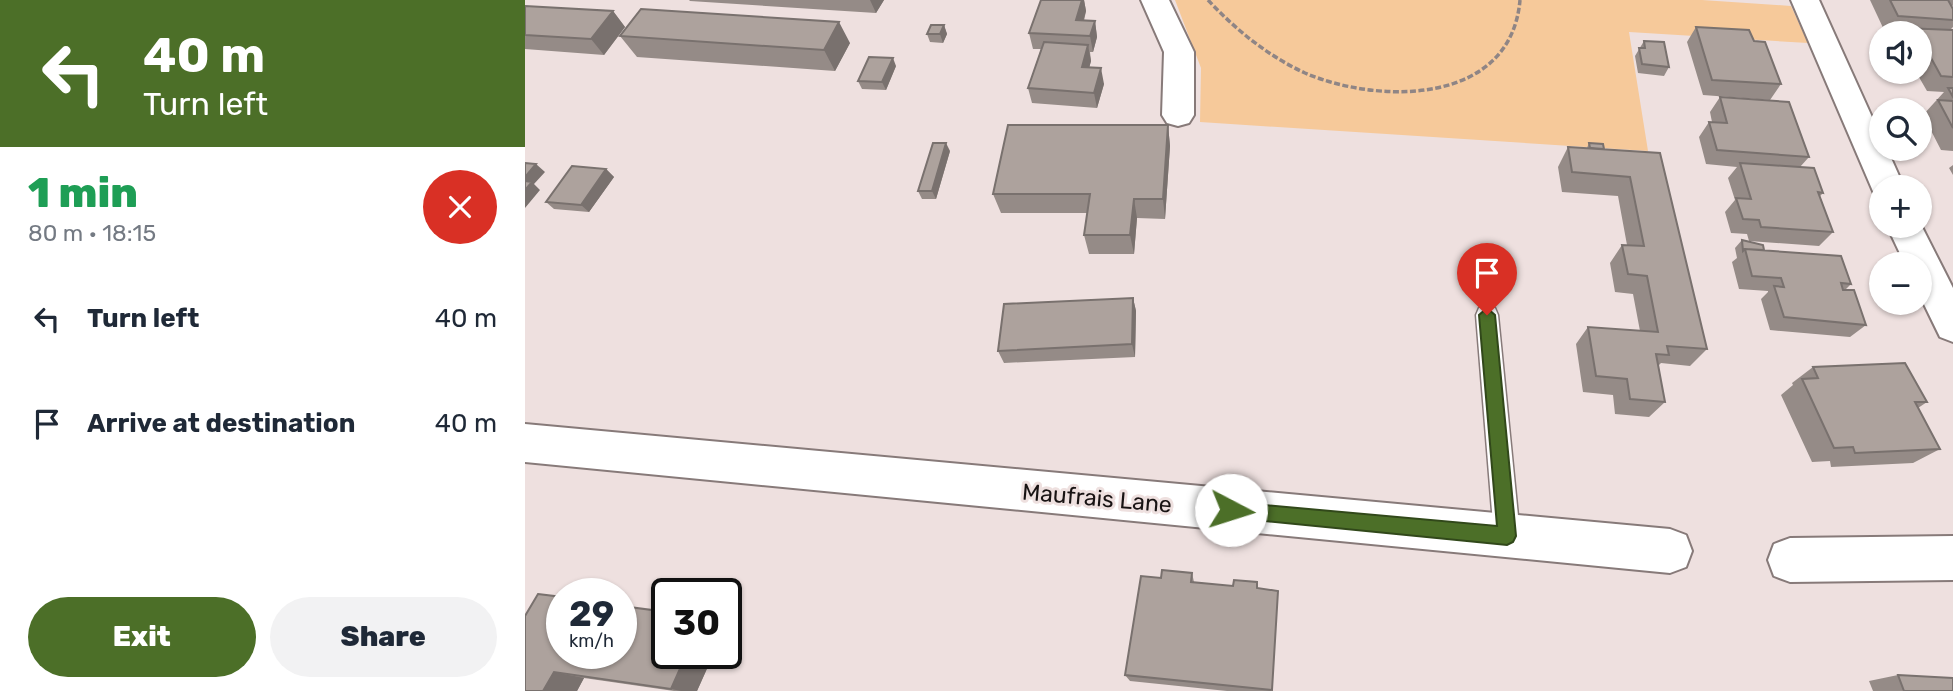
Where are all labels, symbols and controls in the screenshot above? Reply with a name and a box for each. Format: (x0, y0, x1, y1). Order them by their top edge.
map controls (1869, 21, 1932, 315)
button: sound (1869, 21, 1932, 84)
text: 40 m (143, 26, 265, 84)
icon: left (28, 28, 119, 119)
text: Turn left (143, 85, 268, 123)
button: search (1869, 98, 1932, 161)
text: 1 min (28, 168, 138, 218)
button: close (423, 170, 497, 244)
button: + (1869, 175, 1932, 238)
text: 80 m · 18:15 (28, 219, 156, 247)
pin (1457, 243, 1517, 315)
button: − (1869, 252, 1932, 315)
icon: arrive (1468, 254, 1506, 292)
icon: left (28, 300, 66, 338)
text: Turn left (87, 303, 199, 334)
text: 40 m (435, 303, 497, 334)
icon: arrive (28, 405, 66, 443)
text: Arrive at destination (87, 408, 355, 439)
text: 40 m (435, 408, 497, 439)
position arrow (1194, 473, 1268, 547)
street label: Maufrais Lane (1021, 478, 1173, 518)
speed limit sign: 30 (651, 578, 742, 669)
text: 29 (569, 593, 614, 635)
button: Exit (28, 597, 256, 677)
button: Share (270, 597, 497, 677)
text: km/h (569, 630, 614, 652)

